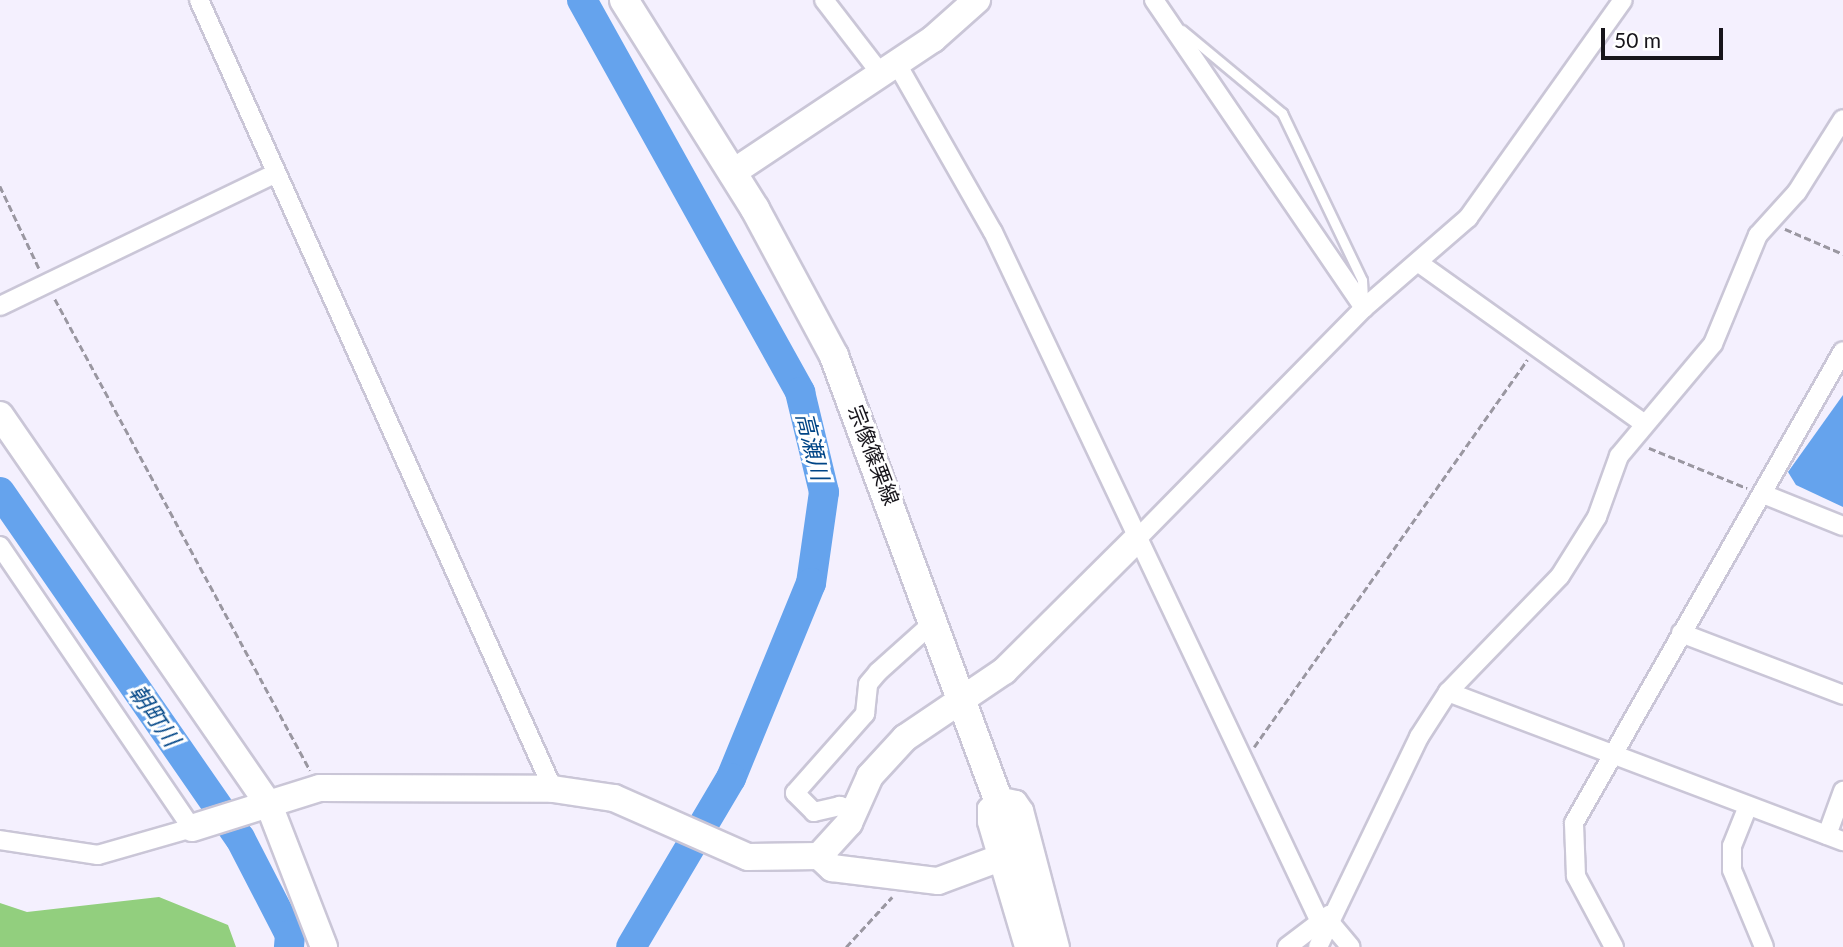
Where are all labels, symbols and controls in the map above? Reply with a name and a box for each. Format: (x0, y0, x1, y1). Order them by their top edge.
scale bar (1605, 14, 1728, 58)
text: 50 m (1614, 27, 1661, 52)
street label: 宗像篠栗線 (843, 401, 905, 509)
water label: 高瀬川 (791, 409, 835, 483)
water label: 朝町川 (124, 679, 186, 751)

